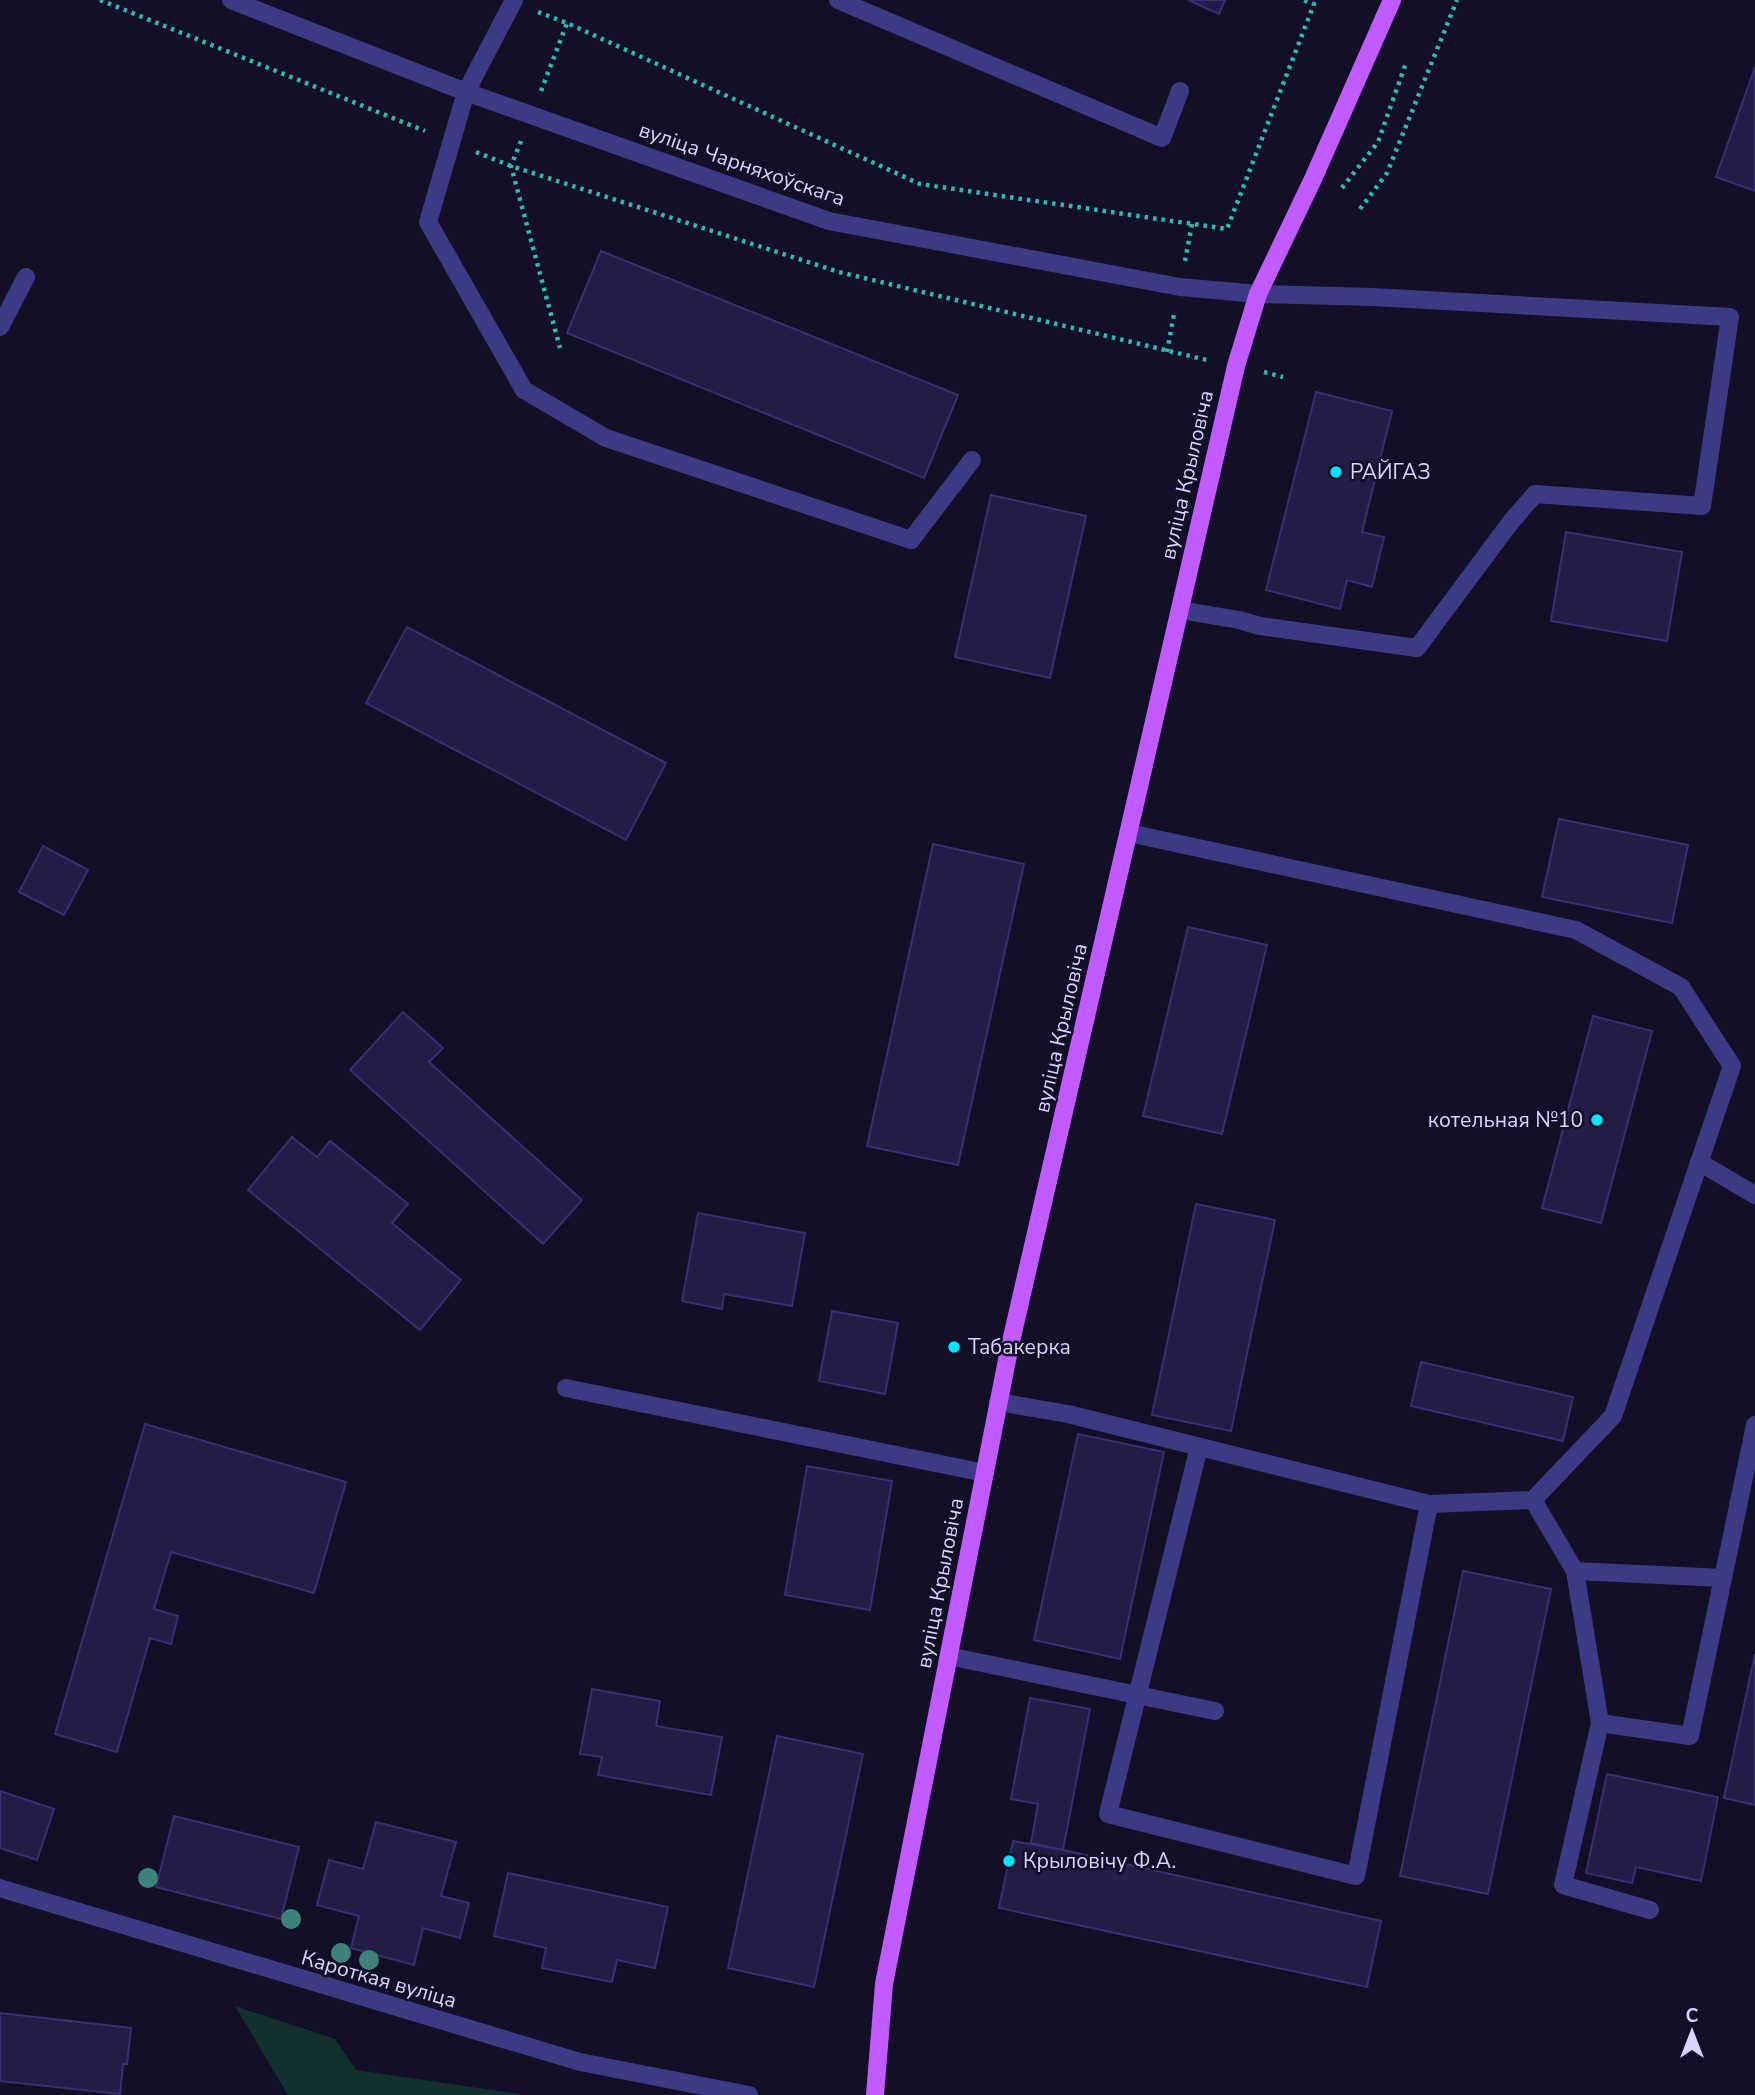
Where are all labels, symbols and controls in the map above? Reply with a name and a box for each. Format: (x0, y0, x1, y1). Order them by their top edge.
street label: вуліца Чарняхоўскага (635, 116, 849, 212)
street label: вуліца Крыловіча (1154, 388, 1220, 562)
place label: РАЙГАЗ (1350, 458, 1431, 486)
marker: РАЙГАЗ (1328, 464, 1344, 480)
street label: вуліца Крыловіча (1028, 941, 1094, 1115)
place label: котельная №10 (1428, 1106, 1583, 1134)
marker: котельная №10 (1589, 1112, 1605, 1128)
place label: Табакерка (968, 1333, 1071, 1361)
marker: Табакерка (946, 1339, 962, 1355)
street label: вуліца Крыловіча (910, 1495, 970, 1671)
place label: Крыловічу Ф.А. (1023, 1847, 1176, 1875)
marker: Крыловічу Ф.А. (1001, 1853, 1017, 1869)
street label: Кароткая вуліца (298, 1943, 460, 2015)
north arrow (1657, 1997, 1727, 2067)
text: С (1686, 2003, 1699, 2029)

